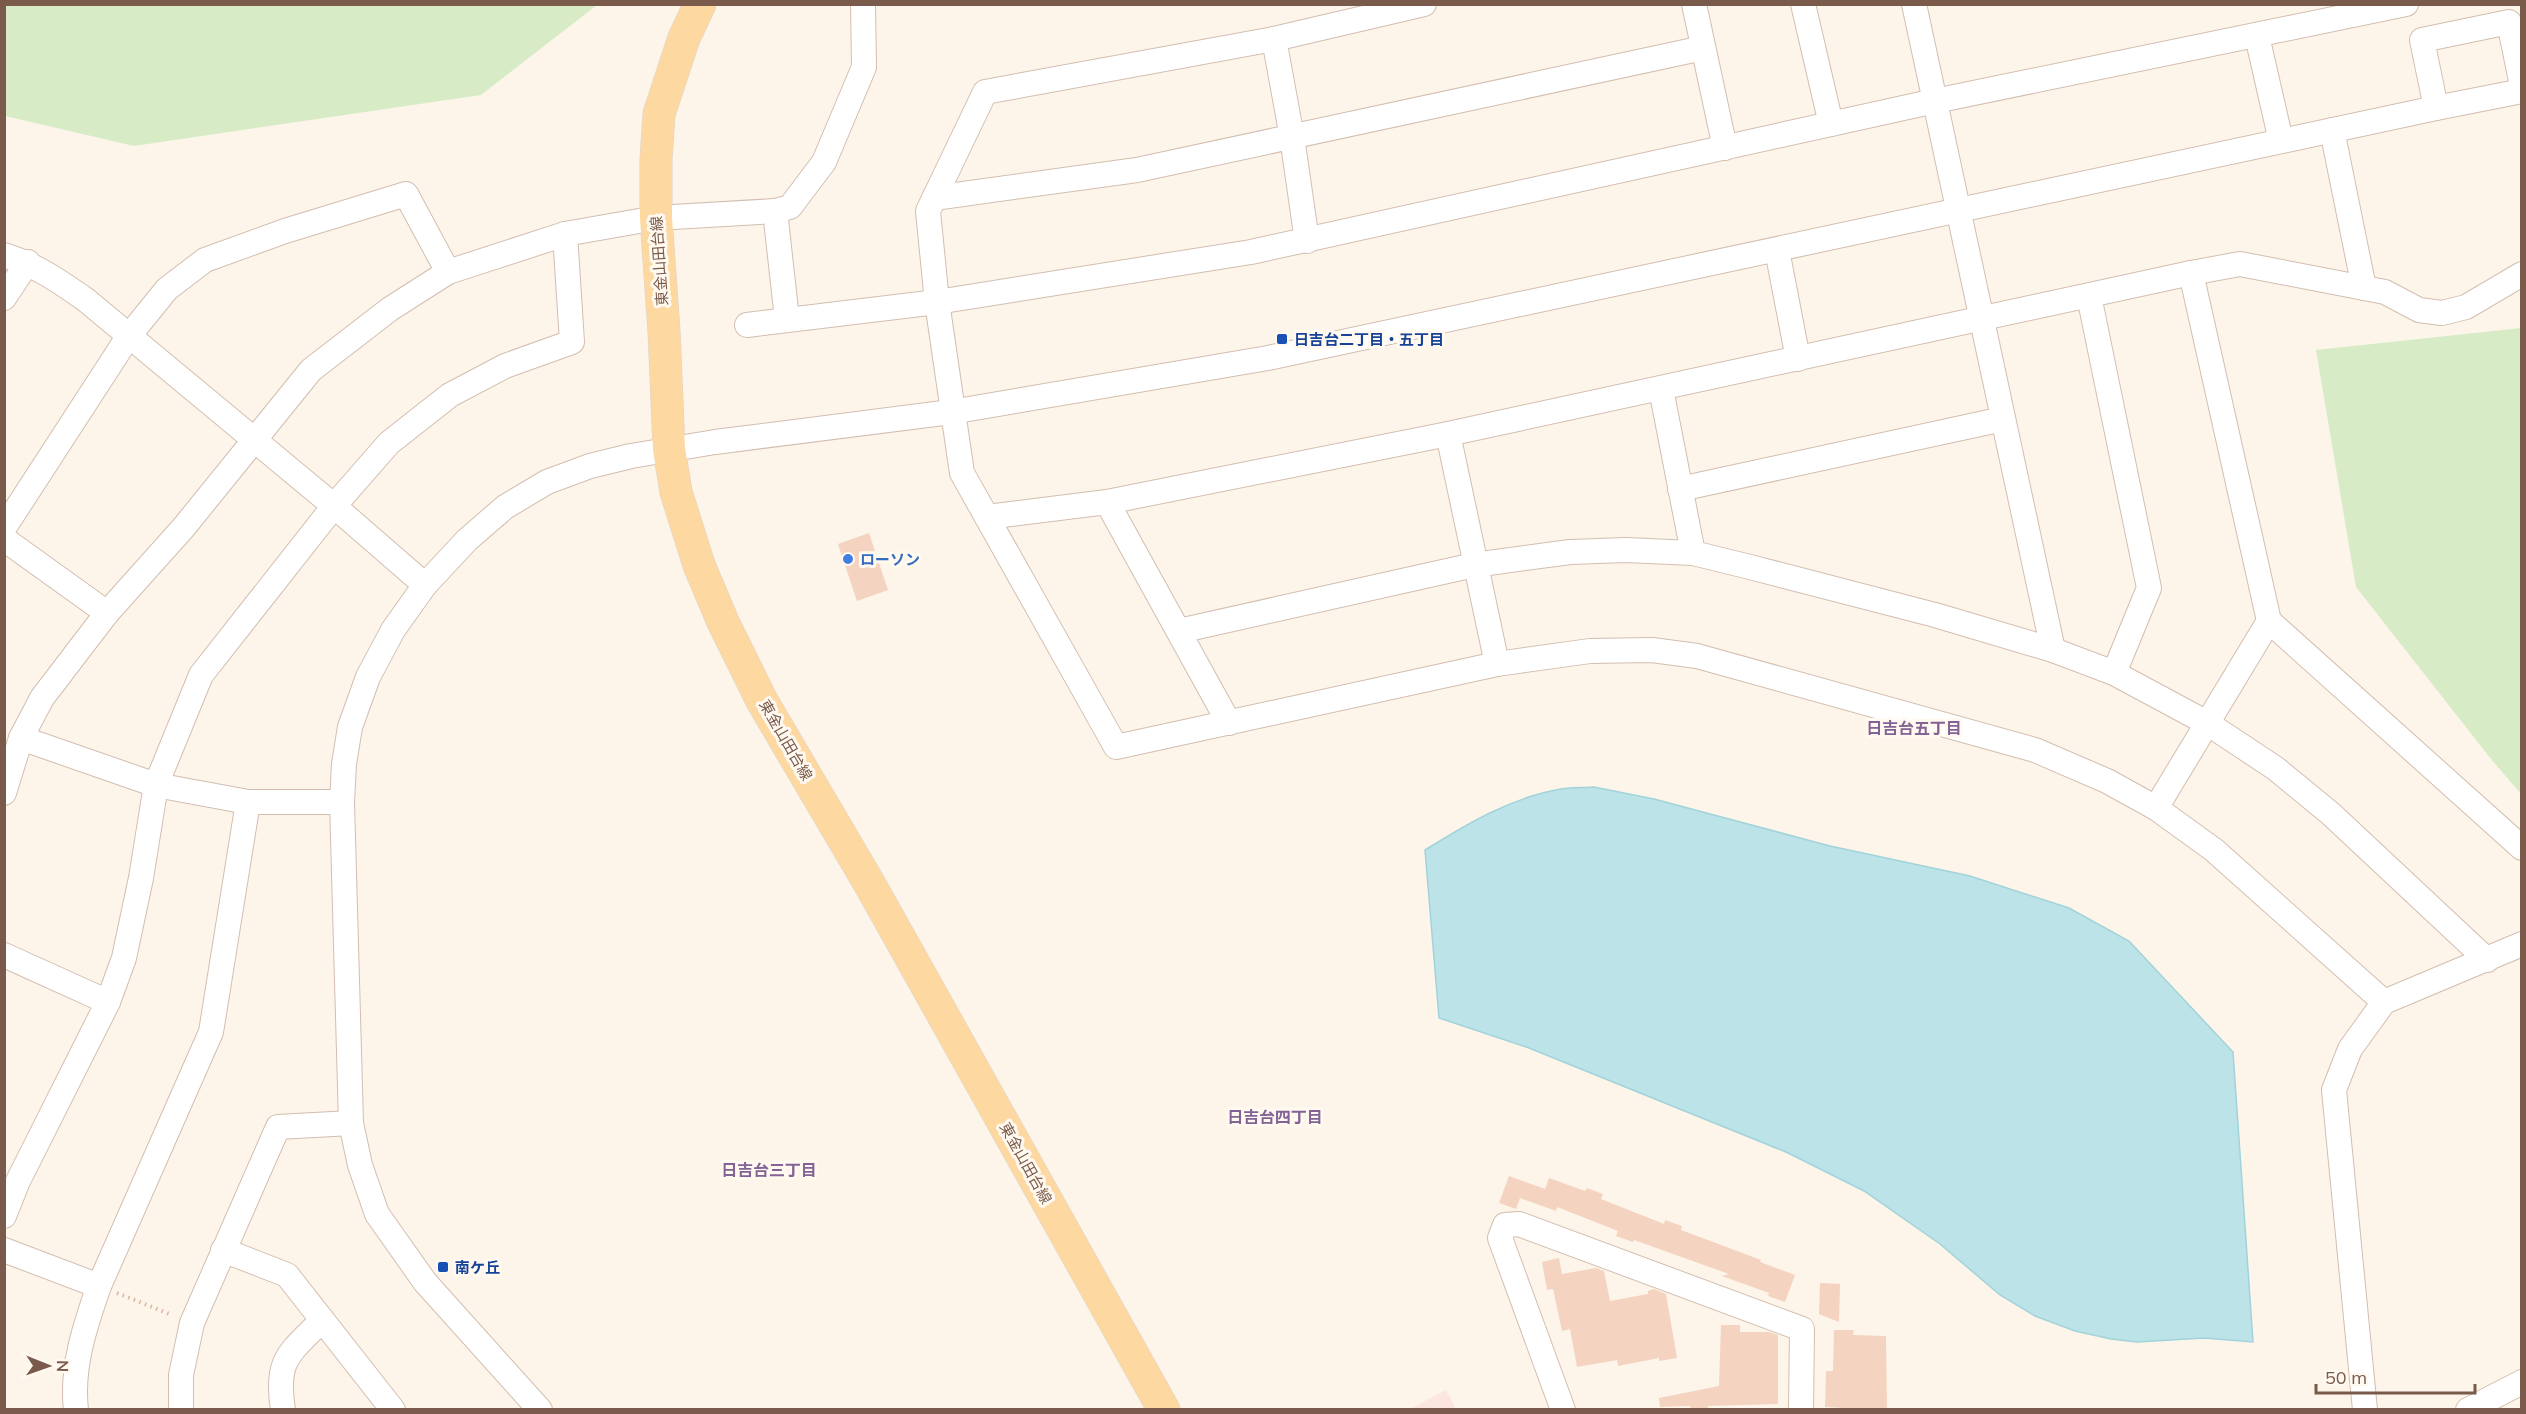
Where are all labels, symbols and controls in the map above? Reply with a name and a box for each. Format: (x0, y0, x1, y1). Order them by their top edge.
street label: 東金山田台線 (646, 215, 672, 307)
place label: 日吉台二丁目・五丁目 (1294, 330, 1444, 349)
marker: 日吉台二丁目・五丁目 (1275, 332, 1289, 346)
place label: ローソン (860, 550, 920, 569)
marker: ローソン (841, 552, 855, 566)
street label: 東金山田台線 (755, 696, 817, 784)
district label: 日吉台五丁目 (1866, 718, 1962, 738)
district label: 日吉台四丁目 (1227, 1107, 1323, 1127)
street label: 東金山田台線 (996, 1119, 1056, 1207)
district label: 日吉台三丁目 (721, 1160, 817, 1180)
place label: 南ケ丘 (455, 1258, 500, 1277)
marker: 南ケ丘 (436, 1260, 450, 1274)
north arrow (18, 1336, 78, 1396)
scale bar (2316, 1357, 2475, 1395)
text: N (53, 1360, 73, 1372)
text: 50 m (2325, 1366, 2367, 1389)

